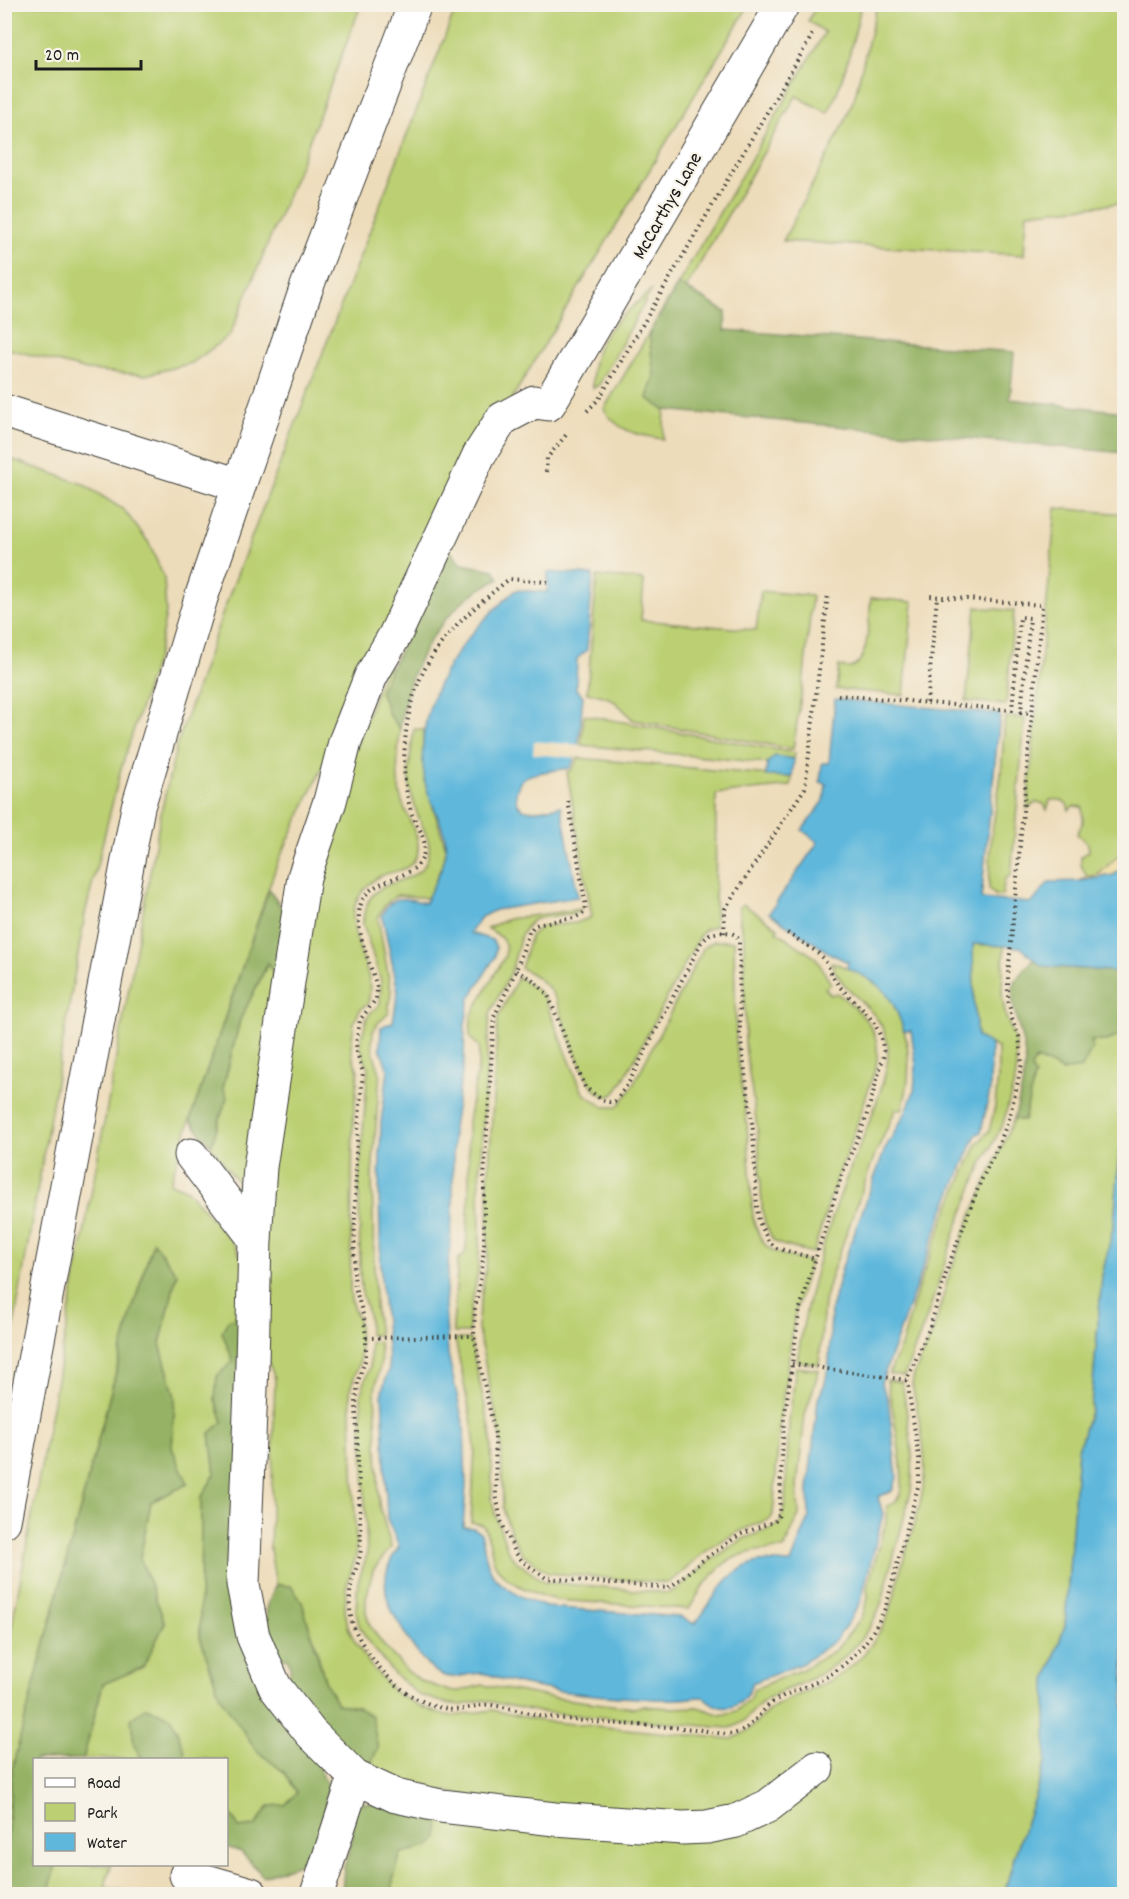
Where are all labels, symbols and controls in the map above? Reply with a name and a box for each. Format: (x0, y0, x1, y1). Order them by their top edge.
scale bar (36, 33, 141, 71)
text: 20 m (45, 44, 79, 69)
street label: McCarthys Lane (627, 148, 711, 265)
legend (33, 1758, 228, 1866)
text: Road (87, 1772, 121, 1797)
text: Park (87, 1802, 118, 1827)
text: Water (87, 1832, 127, 1857)

